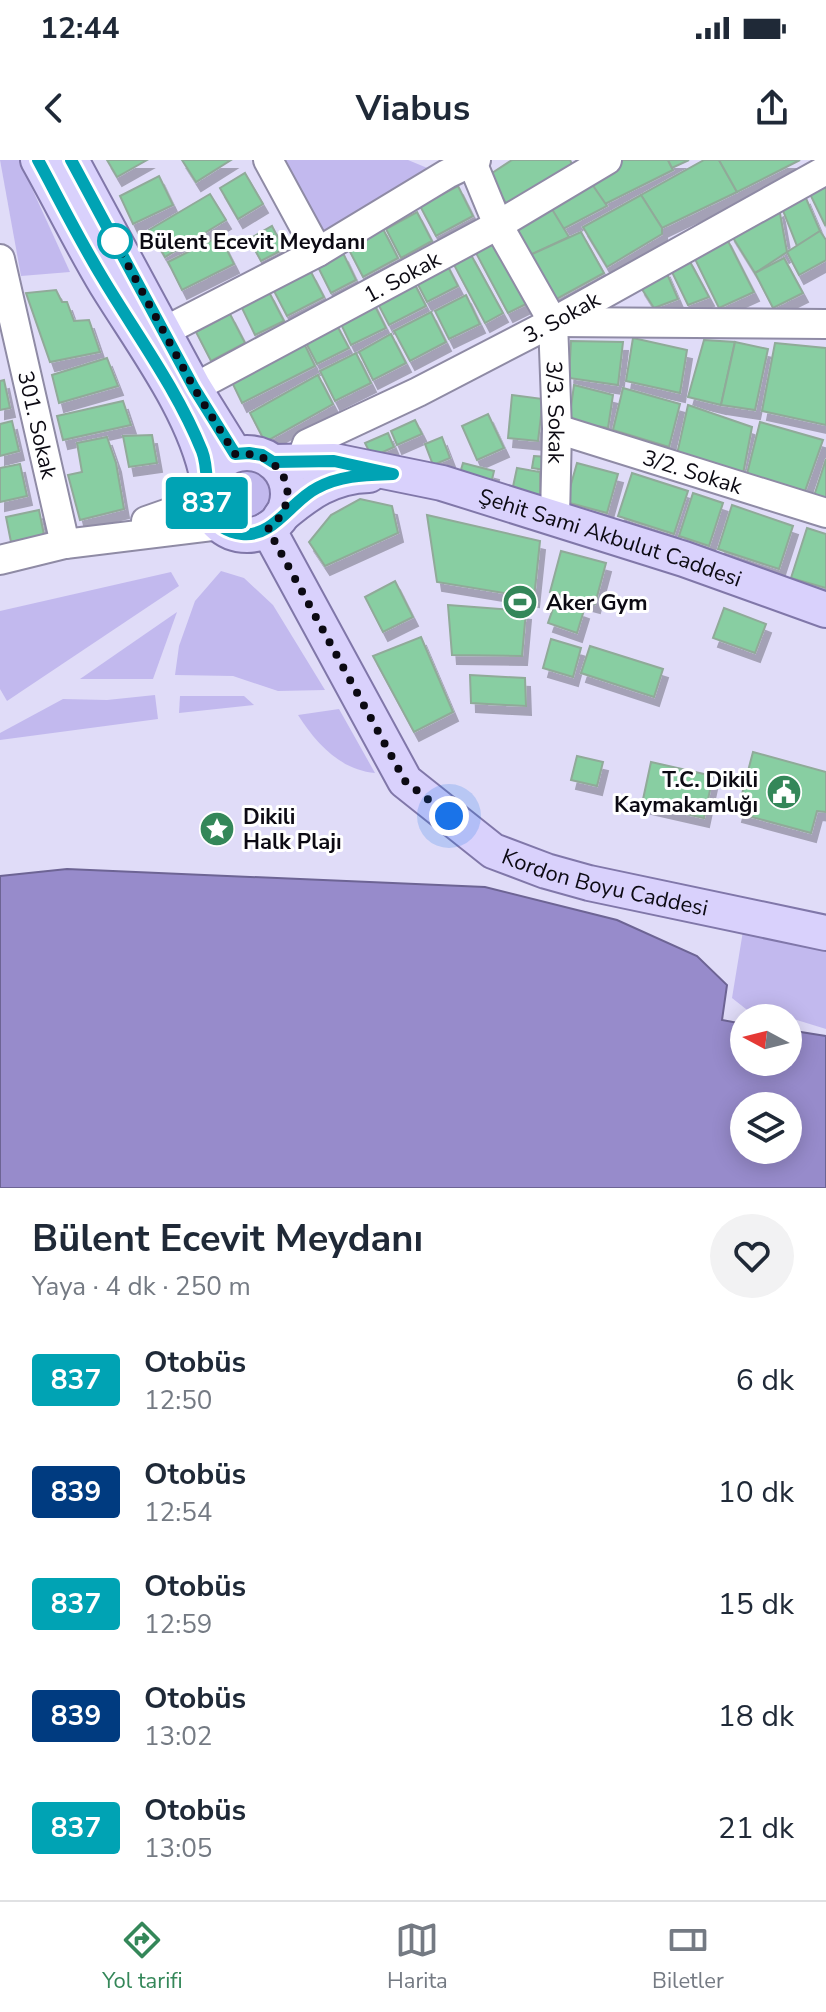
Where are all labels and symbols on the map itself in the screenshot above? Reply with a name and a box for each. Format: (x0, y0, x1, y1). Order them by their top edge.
marker: Bülent Ecevit Meydanı (98, 224, 132, 258)
place label: Bülent Ecevit Meydanı (139, 227, 365, 257)
street label: 1. Sokak (359, 244, 447, 310)
street label: 3. Sokak (518, 284, 607, 351)
street label: 3/3. Sokak (538, 360, 571, 465)
street label: 301. Sokak (10, 368, 64, 483)
street label: 3/2. Sokak (639, 443, 747, 502)
line badge: 837 (161, 477, 253, 529)
street label: Şehit Sami Akbulut Caddesi (475, 481, 746, 594)
sports icon: Aker Gym (501, 583, 539, 621)
place label: Aker Gym (546, 588, 648, 618)
place label: T.C. Dikili Kaymakamlığı (614, 765, 758, 820)
public building icon: T.C. Dikili Kaymakamlığı (765, 773, 803, 811)
your location (429, 796, 469, 836)
place label: Dikili Halk Plajı (243, 802, 342, 857)
place icon: Dikili Halk Plajı (198, 810, 236, 848)
street label: Kordon Boyu Caddesi (497, 842, 711, 924)
north arrow (730, 1004, 802, 1076)

